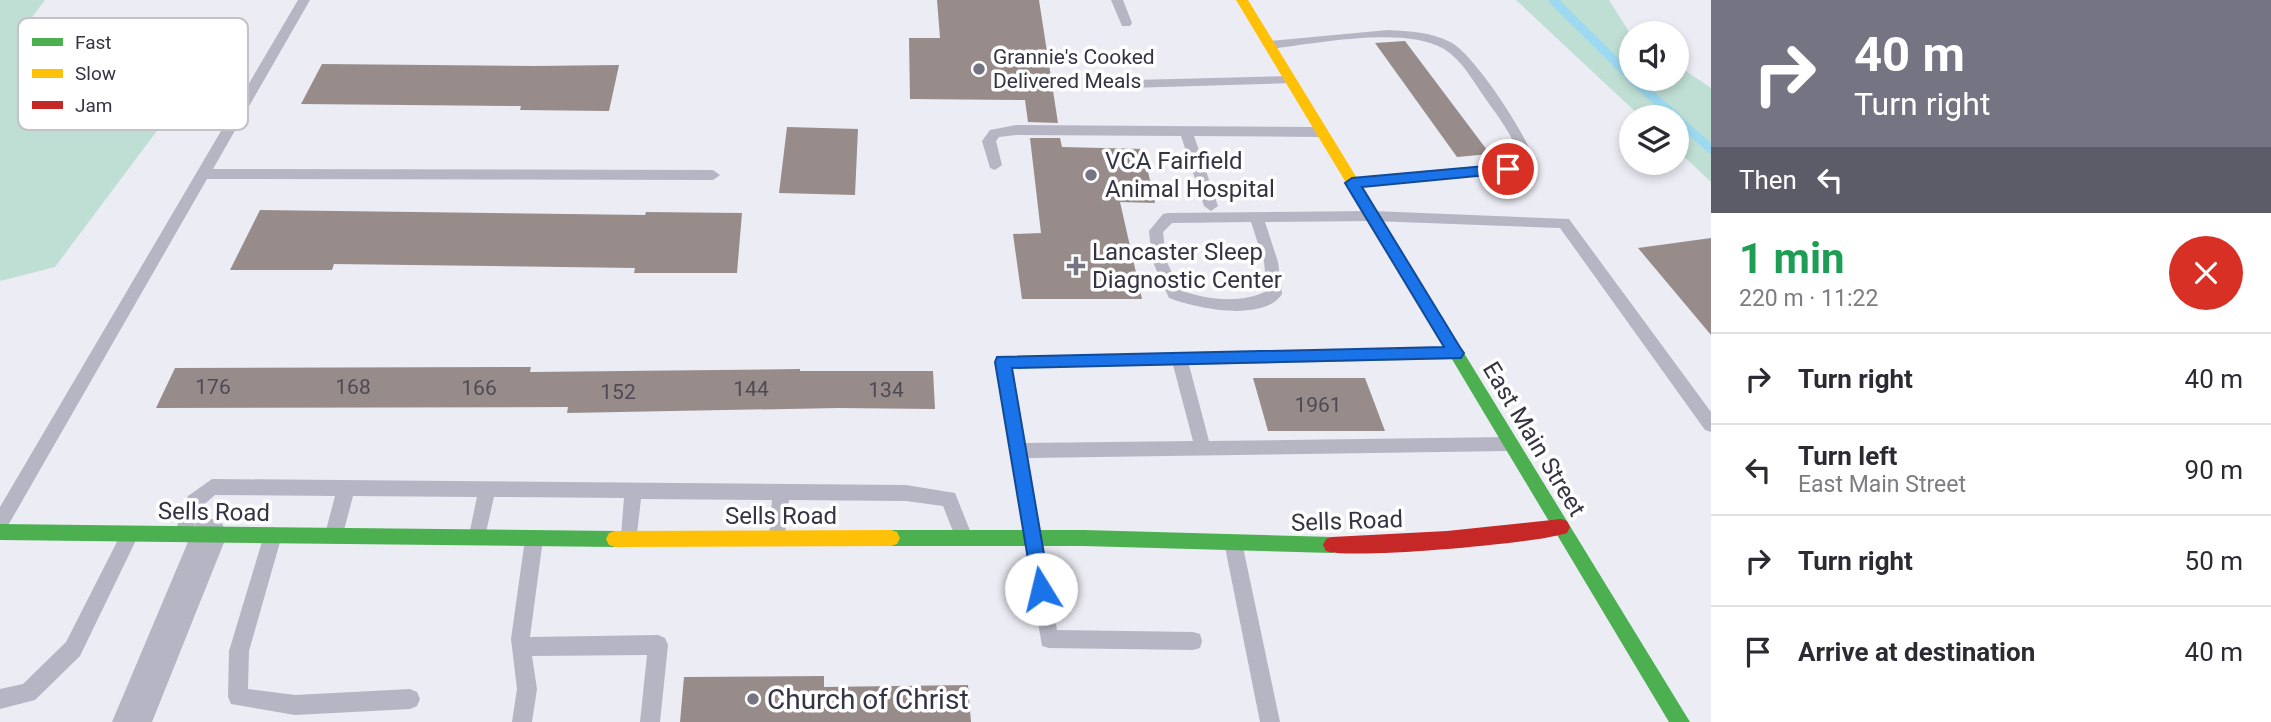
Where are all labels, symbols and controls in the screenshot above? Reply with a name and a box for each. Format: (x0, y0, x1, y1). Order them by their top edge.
legend (18, 18, 248, 130)
map controls (1619, 21, 1689, 175)
button: sound (1619, 21, 1689, 91)
text: 40 m (1854, 26, 1965, 83)
icon: right (1739, 28, 1830, 119)
text: Fast (75, 31, 112, 54)
place label: Grannie's Cooked Delivered Meals (993, 45, 1155, 93)
marker: Grannie's Cooked Delivered Meals (971, 61, 987, 77)
text: Slow (75, 62, 116, 85)
text: Turn right (1854, 85, 1990, 123)
text: Jam (75, 94, 112, 117)
button: layers (1619, 105, 1689, 175)
pin (1478, 139, 1538, 199)
place label: VCA Fairfield Animal Hospital (1105, 147, 1275, 203)
icon: arrive (1489, 150, 1527, 188)
icon: left (1811, 161, 1849, 199)
text: Then (1739, 165, 1797, 195)
marker: VCA Fairfield Animal Hospital (1083, 167, 1099, 183)
text: 1 min (1739, 234, 1845, 283)
button: close (2169, 236, 2243, 310)
place label: Lancaster Sleep Diagnostic Center (1092, 238, 1282, 294)
marker: Lancaster Sleep Diagnostic Center (1066, 256, 1086, 276)
text: 220 m · 11:22 (1739, 285, 1878, 312)
street label: East Main Street (1477, 357, 1591, 521)
icon: right (1739, 360, 1777, 398)
text: Turn right (1798, 364, 1913, 394)
text: 40 m (2185, 364, 2243, 394)
house number: 176 (195, 375, 231, 399)
house number: 168 (335, 375, 371, 399)
house number: 166 (461, 376, 497, 400)
house number: 144 (733, 377, 769, 401)
house number: 134 (868, 378, 904, 402)
house number: 152 (600, 380, 636, 404)
house number: 1961 (1294, 393, 1342, 417)
text: Turn left (1798, 441, 1897, 471)
icon: left (1739, 451, 1777, 489)
text: 90 m (2185, 455, 2243, 485)
text: East Main Street (1798, 471, 1966, 498)
street label: Sells Road (158, 497, 270, 527)
street label: Sells Road (725, 502, 837, 530)
street label: Sells Road (1291, 505, 1403, 537)
icon: right (1739, 542, 1777, 580)
text: Turn right (1798, 546, 1913, 576)
text: 50 m (2185, 546, 2243, 576)
position arrow (1004, 552, 1078, 626)
icon: arrive (1739, 633, 1777, 671)
text: Arrive at destination (1798, 637, 2035, 667)
text: 40 m (2185, 637, 2243, 667)
place label: Church of Christ (767, 683, 969, 716)
marker: Church of Christ (745, 691, 761, 707)

